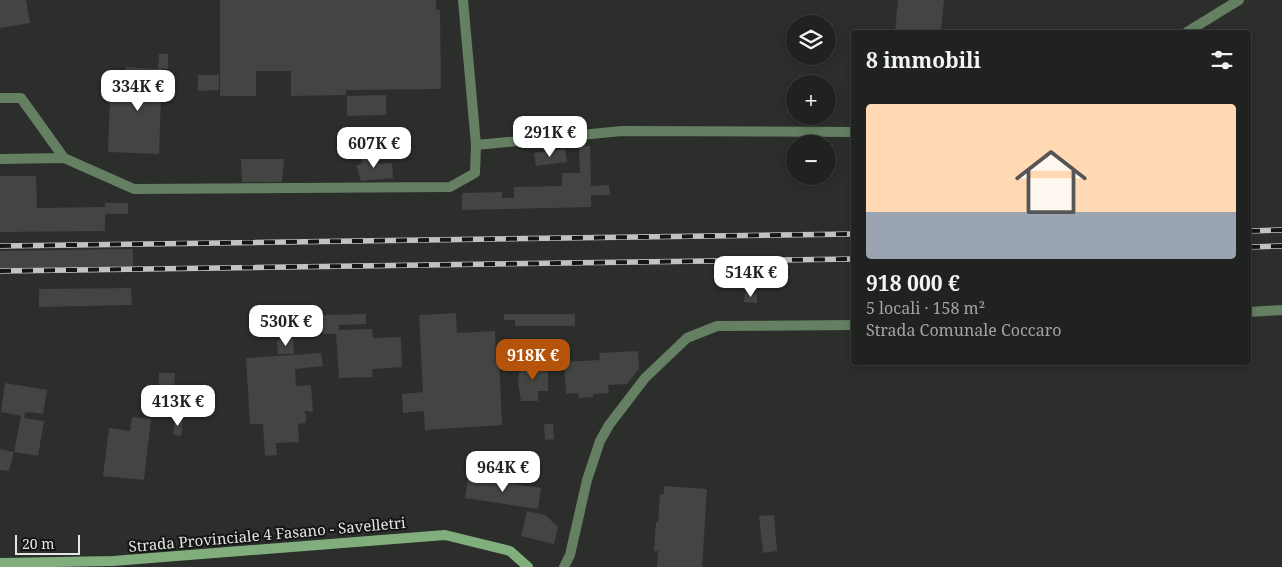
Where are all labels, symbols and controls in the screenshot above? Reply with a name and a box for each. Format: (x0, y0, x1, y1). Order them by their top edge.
map controls (786, 15, 836, 185)
button: layers (786, 15, 836, 65)
text: 8 immobili (866, 46, 981, 74)
icon: filters (1208, 46, 1236, 74)
pin: 334K € (97, 70, 179, 112)
text: 334K € (112, 75, 164, 97)
button: + (786, 75, 836, 125)
pin: 291K € (509, 116, 591, 158)
text: 291K € (524, 121, 576, 143)
pin: 607K € (333, 126, 415, 169)
text: 607K € (348, 132, 400, 154)
button: − (786, 135, 836, 185)
icon: home (1006, 137, 1096, 227)
pin: 514K € (710, 256, 792, 298)
text: 514K € (725, 261, 777, 283)
text: 918 000 € (866, 269, 960, 297)
text: 5 locali · 158 m² (866, 297, 985, 319)
pin: 530K € (245, 304, 327, 347)
text: 530K € (260, 310, 312, 332)
text: Strada Comunale Coccaro (866, 319, 1061, 341)
pin: 918K € (492, 338, 574, 381)
text: 918K € (507, 344, 559, 366)
pin: 413K € (137, 384, 219, 427)
text: 413K € (152, 390, 204, 412)
pin: 964K € (462, 450, 544, 493)
text: 964K € (477, 456, 529, 478)
street label: Strada Provinciale 4 Fasano - Savelletri (128, 512, 407, 556)
scale bar (15, 532, 80, 555)
text: 20 m (22, 534, 55, 553)

